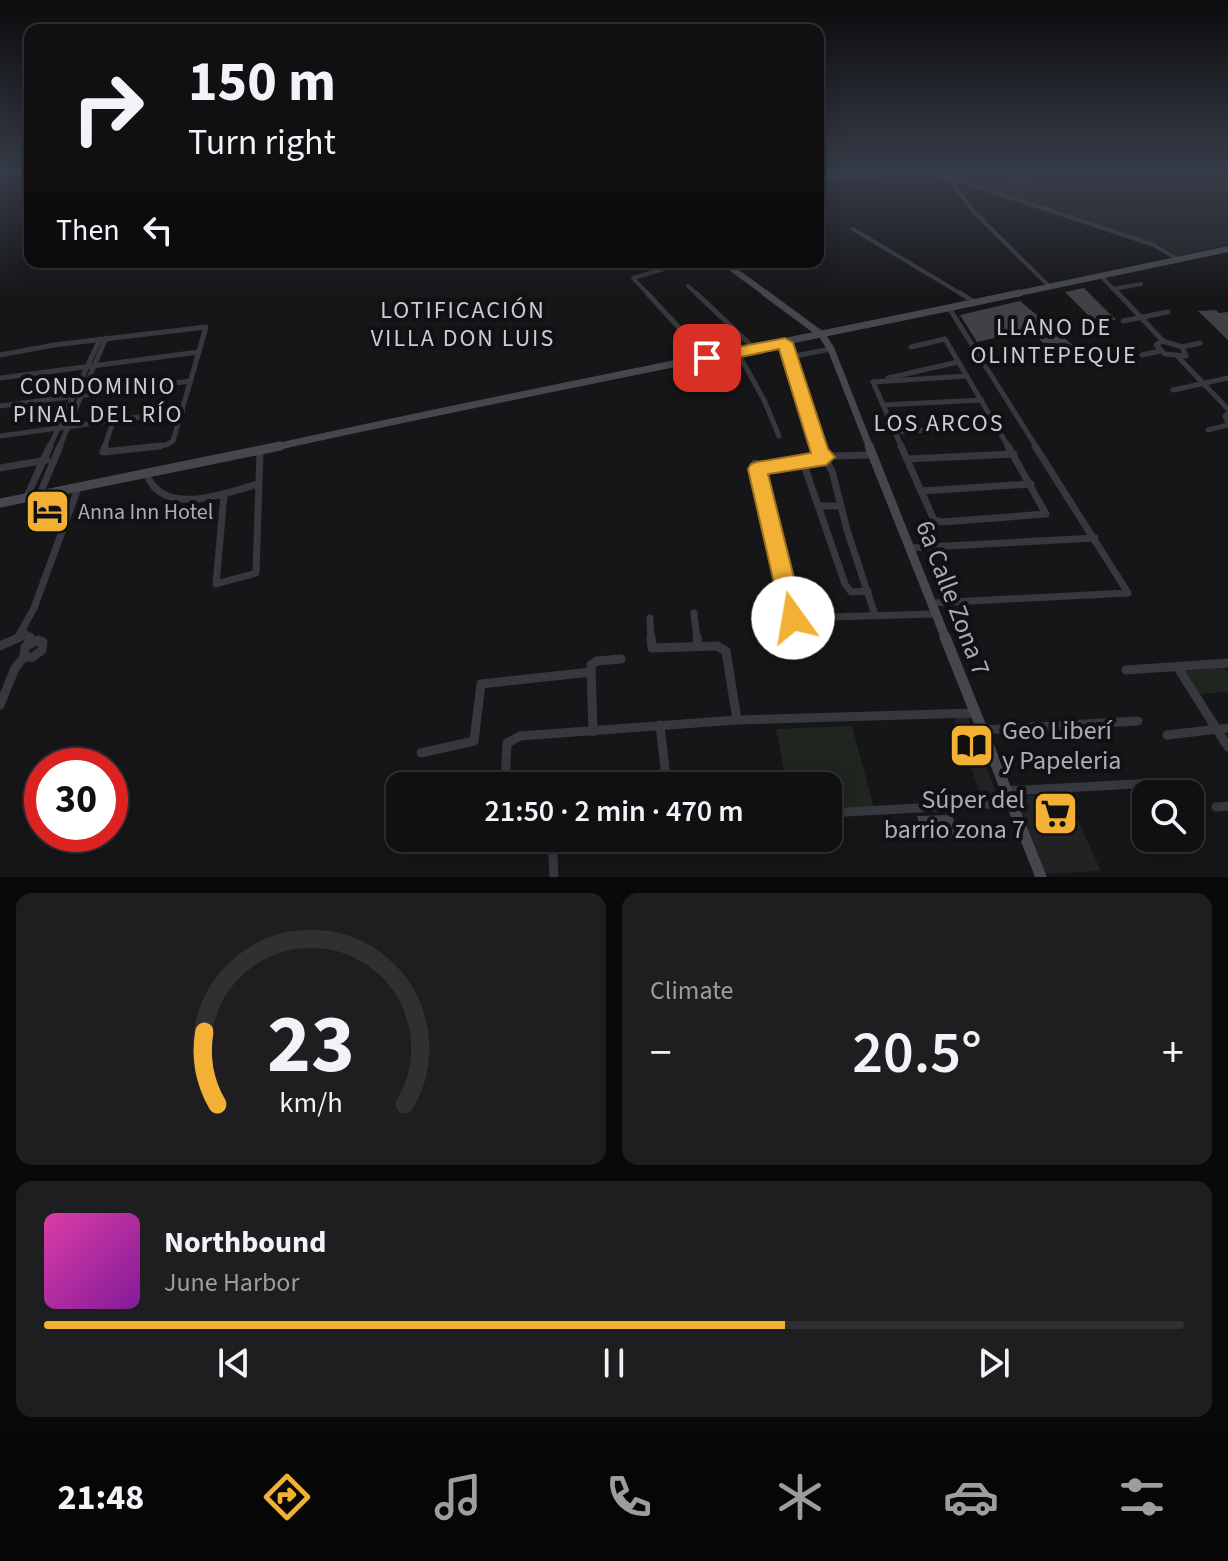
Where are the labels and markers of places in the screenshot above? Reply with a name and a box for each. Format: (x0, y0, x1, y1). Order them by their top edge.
pin (673, 324, 741, 392)
hotel icon: Anna Inn Hotel (23, 488, 71, 536)
place label: Anna Inn Hotel (78, 496, 213, 528)
place label: Geo Liberí y Papeleria (1002, 712, 1121, 779)
library icon: Geo Liberí y Papeleria (947, 721, 995, 769)
place label: Súper del barrio zona 7 (884, 781, 1025, 848)
supermarket icon: Súper del barrio zona 7 (1032, 790, 1080, 838)

